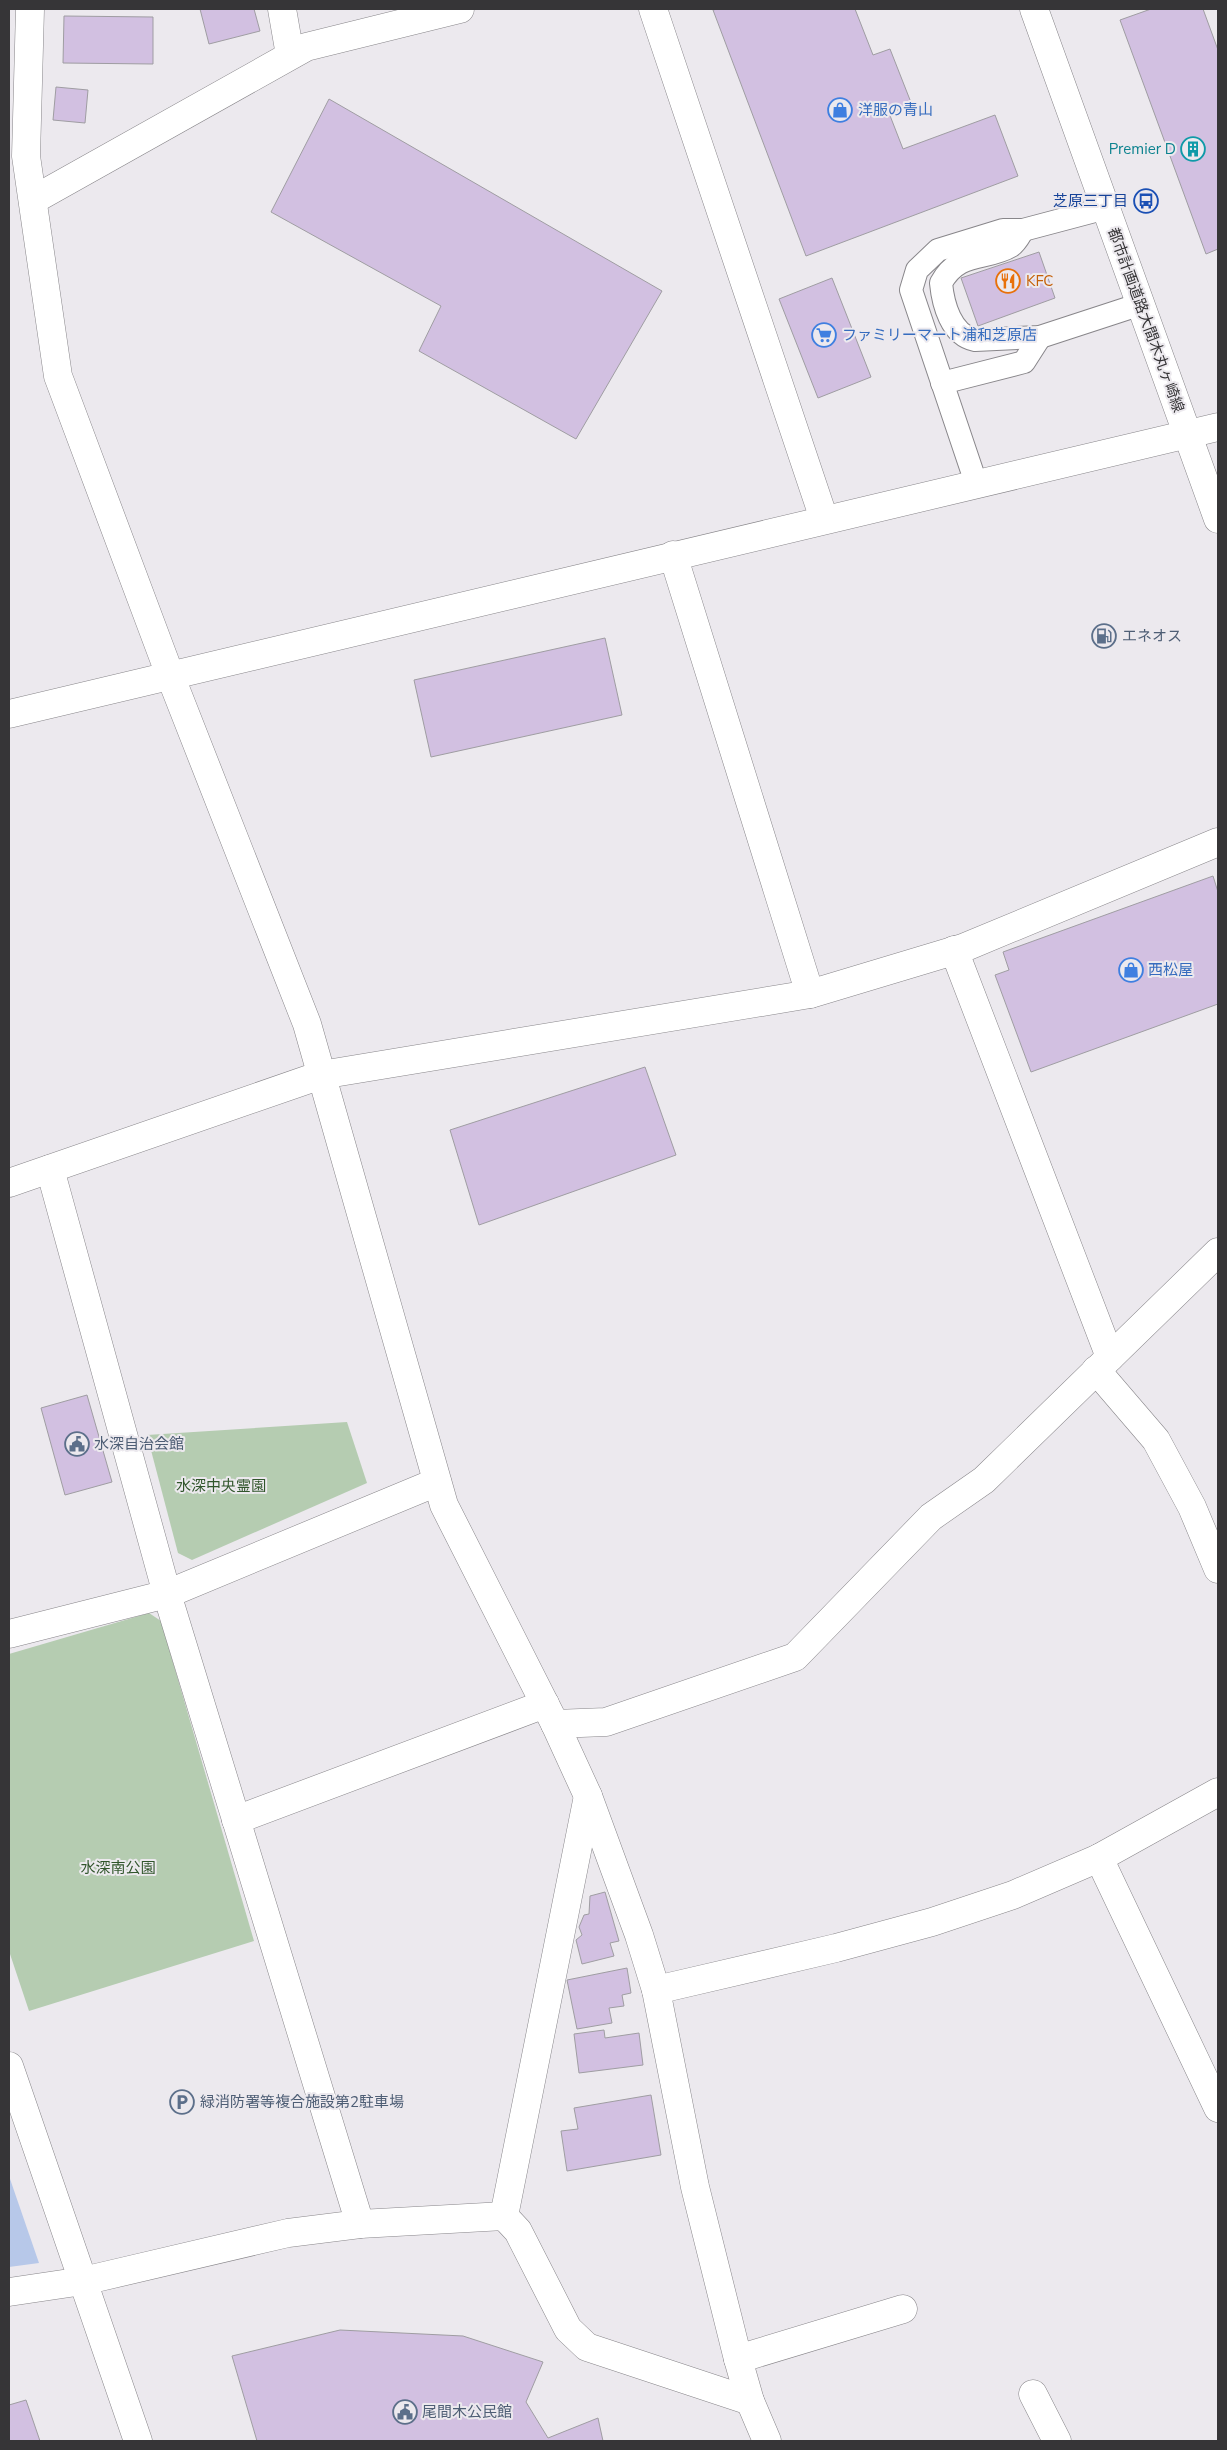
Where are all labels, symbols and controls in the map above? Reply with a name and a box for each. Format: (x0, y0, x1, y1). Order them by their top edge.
shop icon: 洋服の青山 (827, 97, 853, 123)
place label: 洋服の青山 (858, 100, 933, 120)
building icon: Premier D (1180, 136, 1206, 162)
place label: Premier D (1109, 139, 1176, 159)
bus stop icon: 芝原三丁目 (1133, 188, 1159, 214)
place label: 芝原三丁目 (1053, 191, 1128, 211)
street label: 都市計画道路大間木丸ヶ崎線 (1103, 225, 1189, 415)
restaurant icon: KFC (995, 268, 1021, 294)
place label: KFC (1026, 271, 1053, 291)
supermarket icon: ファミリーマート浦和芝原店 (811, 322, 837, 348)
place label: ファミリーマート浦和芝原店 (842, 325, 1037, 345)
fuel station icon: エネオス (1091, 623, 1117, 649)
place label: エネオス (1122, 626, 1182, 646)
shop icon: 西松屋 (1118, 957, 1144, 983)
place label: 西松屋 (1148, 960, 1193, 980)
public building icon: 水深自治会館 (64, 1431, 90, 1457)
place label: 水深自治会館 (94, 1434, 184, 1454)
park label: 水深中央霊園 (176, 1476, 266, 1496)
park label: 水深南公園 (80, 1858, 156, 1878)
parking icon: 緑消防署等複合施設第2駐車場 (169, 2089, 195, 2115)
place label: 緑消防署等複合施設第2駐車場 (200, 2092, 404, 2112)
public building icon: 尾間木公民館 (392, 2399, 418, 2425)
place label: 尾間木公民館 (422, 2402, 512, 2422)

